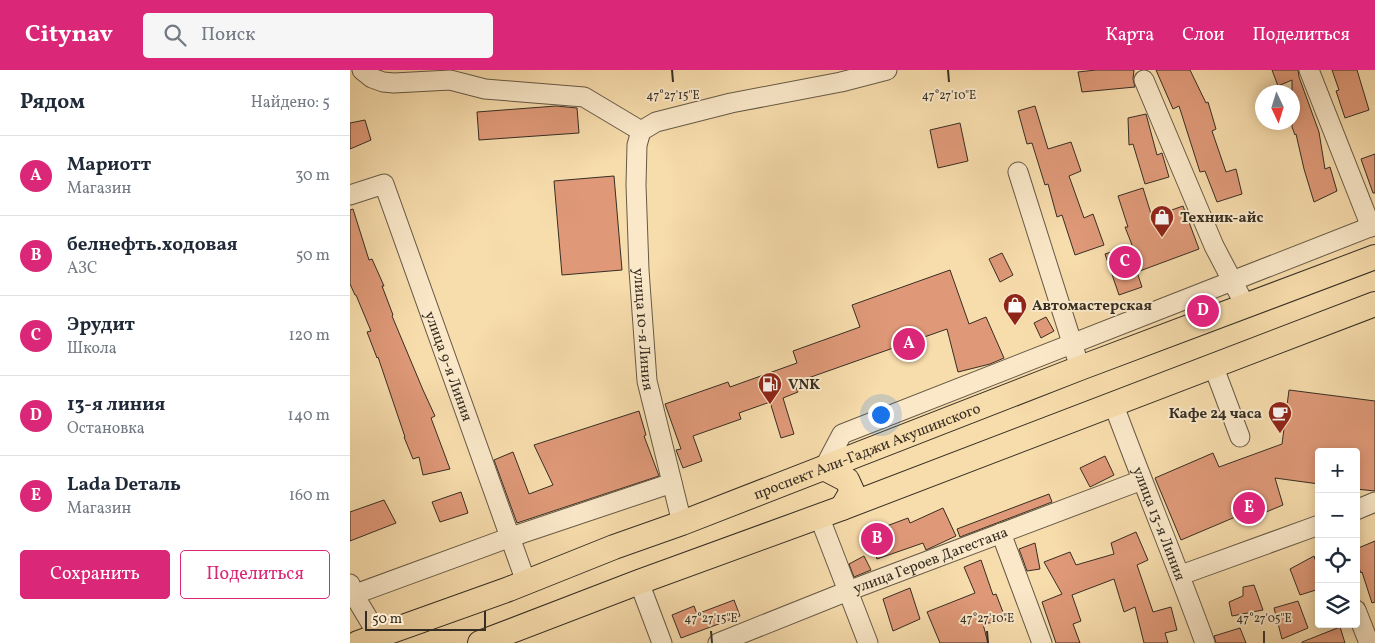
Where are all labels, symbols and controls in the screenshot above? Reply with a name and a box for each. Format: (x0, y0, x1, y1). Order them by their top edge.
search box (143, 13, 493, 58)
text: Citynav (25, 18, 113, 52)
icon: search (161, 21, 189, 49)
text: Поиск (201, 22, 255, 48)
text: Карта (1106, 23, 1154, 48)
text: Слои (1182, 23, 1224, 48)
text: Поделиться (1252, 23, 1350, 48)
north arrow (1255, 85, 1300, 130)
text: Рядом (20, 88, 85, 117)
text: 47°27'15"E (646, 88, 700, 104)
text: 47°27'10"E (922, 88, 976, 104)
text: Найдено: 5 (251, 92, 330, 114)
text: Мариотт (67, 152, 151, 178)
text: A (30, 165, 42, 187)
text: 30 m (295, 165, 330, 187)
text: Магазин (67, 178, 131, 200)
shop icon: Техник-айс (1149, 204, 1175, 238)
place label: Техник-айс (1180, 208, 1263, 229)
text: белнефть.ходовая (67, 232, 238, 258)
pin: C (1109, 243, 1141, 281)
text: B (31, 245, 41, 267)
text: 50 m (296, 245, 330, 267)
text: АЗС (67, 258, 98, 280)
street label: улица 10-я Линия (627, 267, 658, 393)
shop icon: Автомастерская (1002, 292, 1028, 326)
pin: D (1187, 292, 1219, 330)
place label: Автомастерская (1032, 296, 1152, 317)
street label: улица 9-я Линия (418, 309, 477, 425)
text: Эрудит (67, 312, 135, 338)
text: C (31, 325, 41, 347)
text: 120 m (288, 325, 330, 347)
pin: A (893, 325, 925, 363)
text: Школа (67, 338, 117, 360)
fuel station icon: VNK (757, 371, 783, 405)
place label: VNK (788, 375, 820, 396)
text: 13-я линия (67, 392, 165, 418)
street label: проспект Али-Гаджи Акушинского (751, 399, 984, 506)
cafe icon: Кафе 24 часа (1267, 400, 1293, 434)
your location (868, 402, 894, 428)
place label: Кафе 24 часа (1169, 404, 1262, 425)
text: D (30, 405, 42, 427)
text: 140 m (288, 405, 330, 427)
text: Остановка (67, 418, 145, 440)
map controls (1315, 448, 1360, 628)
button: + (1315, 448, 1360, 493)
street label: улица 13-я Линия (1126, 464, 1190, 584)
text: Lada Dеталь (67, 472, 181, 498)
text: E (31, 485, 41, 507)
text: 160 m (289, 485, 330, 507)
pin: E (1233, 489, 1265, 527)
button: − (1315, 493, 1360, 538)
text: Магазин (67, 498, 131, 520)
pin: B (861, 520, 893, 558)
street label: улица Героев Дагестана (850, 523, 1011, 600)
button: locate (1315, 538, 1360, 583)
button: Сохранить (20, 550, 170, 599)
button: Поделиться (180, 550, 330, 599)
button: layers (1315, 583, 1360, 628)
scale bar (365, 608, 486, 631)
text: 50 m (372, 610, 402, 629)
text: 47°27'15"E (684, 611, 738, 627)
text: 47°27'10"E (960, 611, 1014, 627)
text: 47°27'05"E (1236, 611, 1292, 627)

